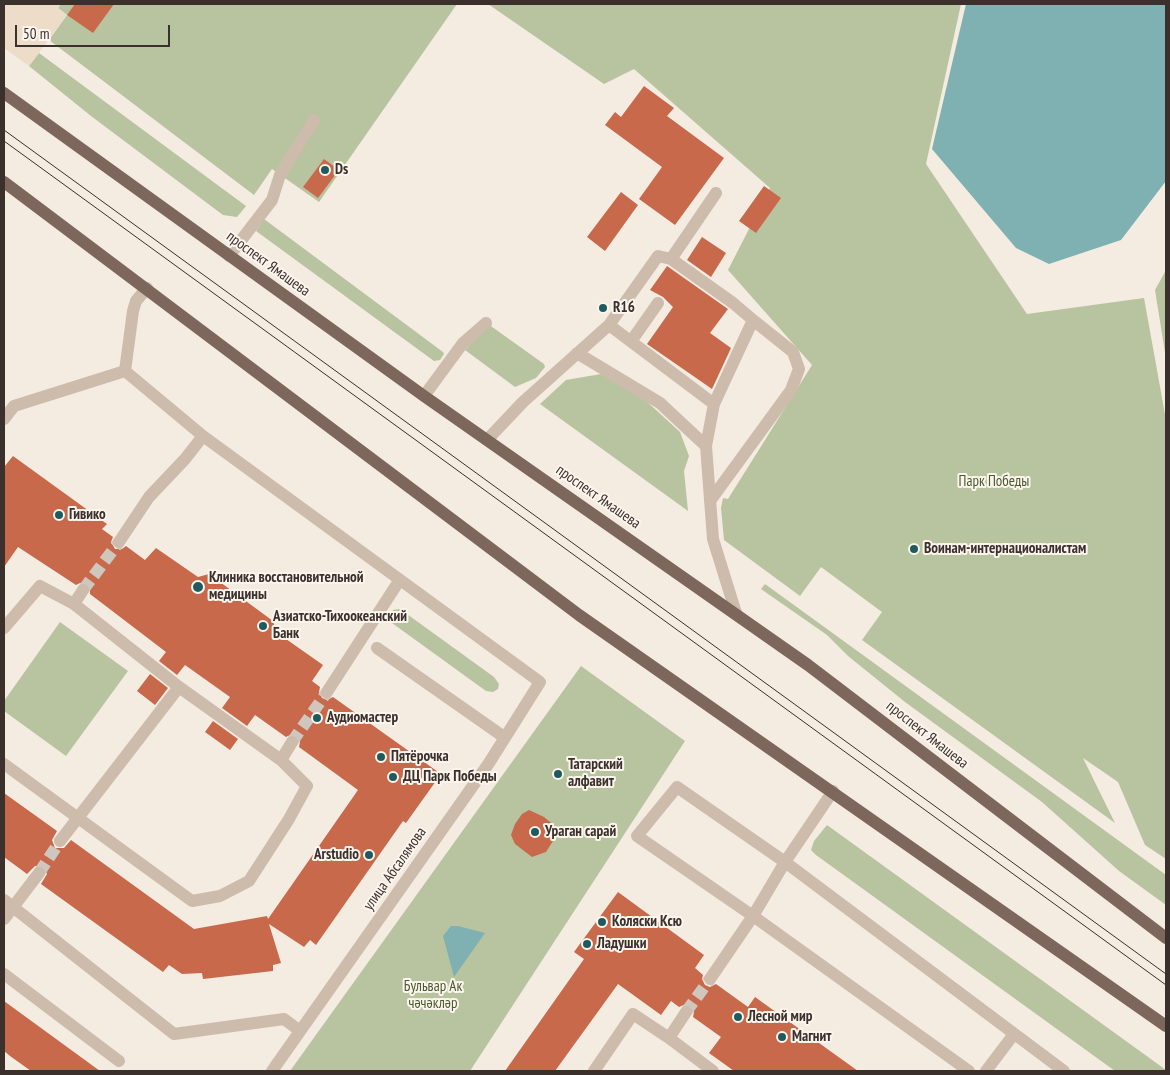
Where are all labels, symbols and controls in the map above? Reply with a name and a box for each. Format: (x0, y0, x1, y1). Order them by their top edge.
scale bar (18, 15, 172, 47)
text: 50 m (23, 24, 49, 43)
place label: Ds (335, 161, 348, 179)
marker: Ds (319, 164, 331, 176)
street label: проспект Ямашева (223, 228, 313, 300)
place label: R16 (613, 299, 635, 317)
marker: R16 (597, 302, 609, 314)
street label: проспект Ямашева (552, 461, 644, 533)
park label: Парк Победы (959, 473, 1029, 491)
place label: Гивико (69, 506, 106, 524)
marker: Гивико (53, 509, 65, 521)
place label: Воинам-интернационалистам (924, 540, 1086, 558)
marker: Воинам-интернационалистам (908, 543, 920, 555)
place label: Клиника восстановительной медицины (209, 569, 364, 604)
marker: Клиника восстановительной медицины (191, 580, 205, 594)
place label: Азиатско-Тихоокеанский Банк (273, 608, 407, 643)
marker: Азиатско-Тихоокеанский Банк (257, 620, 269, 632)
street label: проспект Ямашева (882, 697, 972, 773)
place label: Аудиомастер (327, 709, 398, 727)
marker: Аудиомастер (311, 712, 323, 724)
place label: Пятёрочка (391, 748, 449, 766)
marker: Пятёрочка (375, 751, 387, 763)
place label: Татарский алфавит (568, 756, 623, 791)
place label: ДЦ Парк Победы (403, 768, 497, 786)
marker: Татарский алфавит (552, 768, 564, 780)
marker: ДЦ Парк Победы (387, 771, 399, 783)
place label: Ураган сарай (545, 823, 616, 841)
street label: улица Абсалямова (360, 824, 430, 914)
marker: Ураган сарай (529, 826, 541, 838)
place label: Arstudio (314, 846, 359, 864)
marker: Arstudio (363, 849, 375, 861)
place label: Коляски Ксю (612, 913, 682, 931)
marker: Коляски Ксю (596, 916, 608, 928)
place label: Ладушки (597, 935, 646, 953)
marker: Ладушки (581, 938, 593, 950)
park label: Бульвар Ак чәчәкләр (404, 978, 462, 1013)
place label: Лесной мир (748, 1008, 812, 1026)
marker: Лесной мир (732, 1011, 744, 1023)
place label: Магнит (792, 1028, 831, 1046)
marker: Магнит (776, 1031, 788, 1043)

